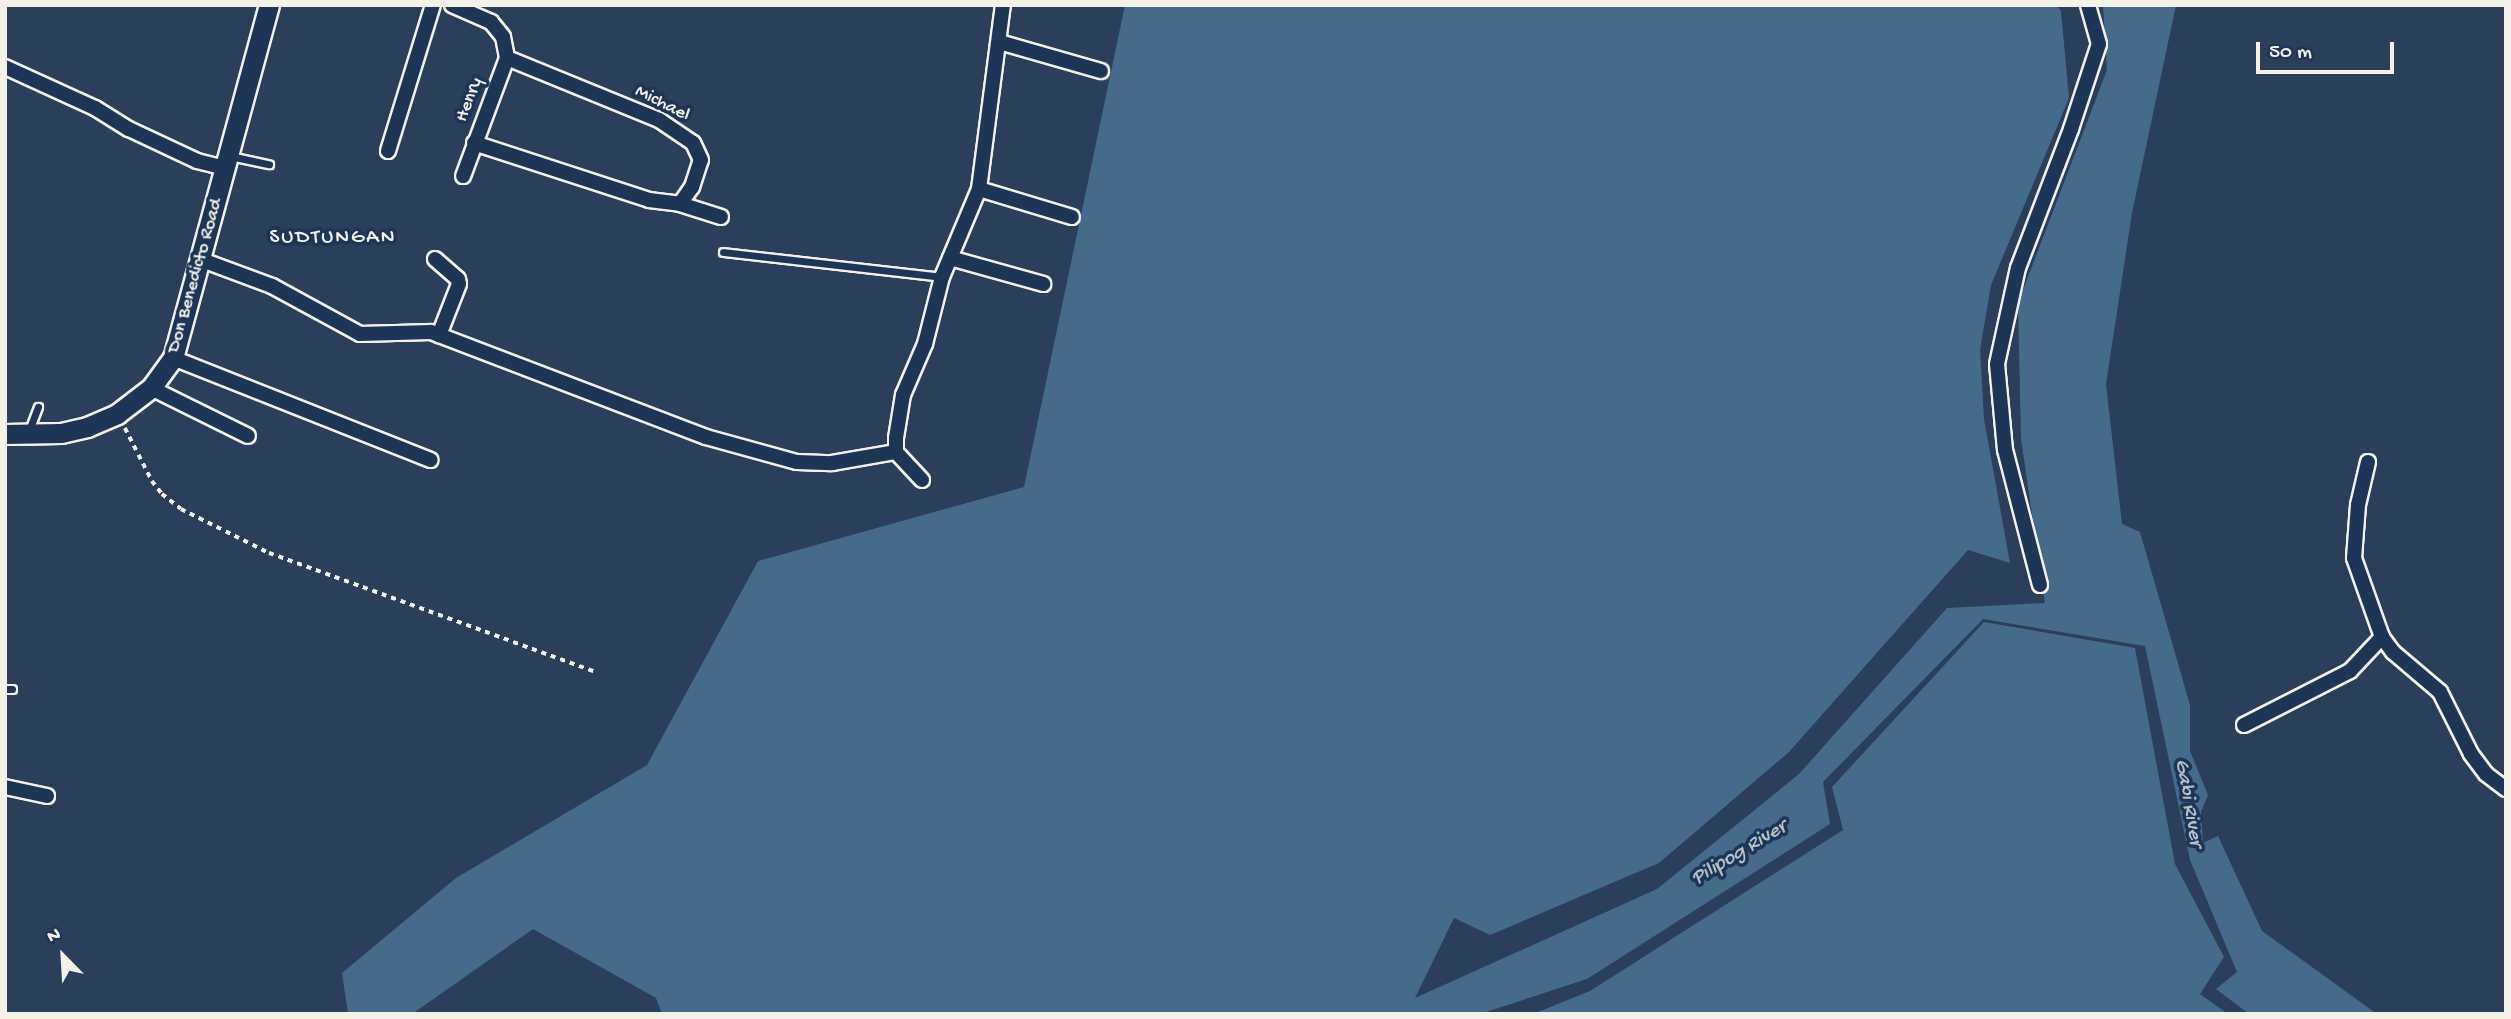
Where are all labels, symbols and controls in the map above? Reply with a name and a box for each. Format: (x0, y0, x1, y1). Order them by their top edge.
scale bar (2259, 28, 2397, 72)
text: 50 m (2269, 41, 2312, 66)
street label: Henry (451, 75, 489, 125)
street label: Michael (631, 81, 693, 127)
street label: Don Benedicto Road (163, 196, 229, 356)
district label: SUDTUNGAN (271, 226, 395, 252)
water label: Gabi River (2167, 757, 2207, 849)
water label: Pilipog River (1688, 816, 1792, 892)
north arrow (28, 921, 98, 991)
text: N (44, 923, 65, 949)

